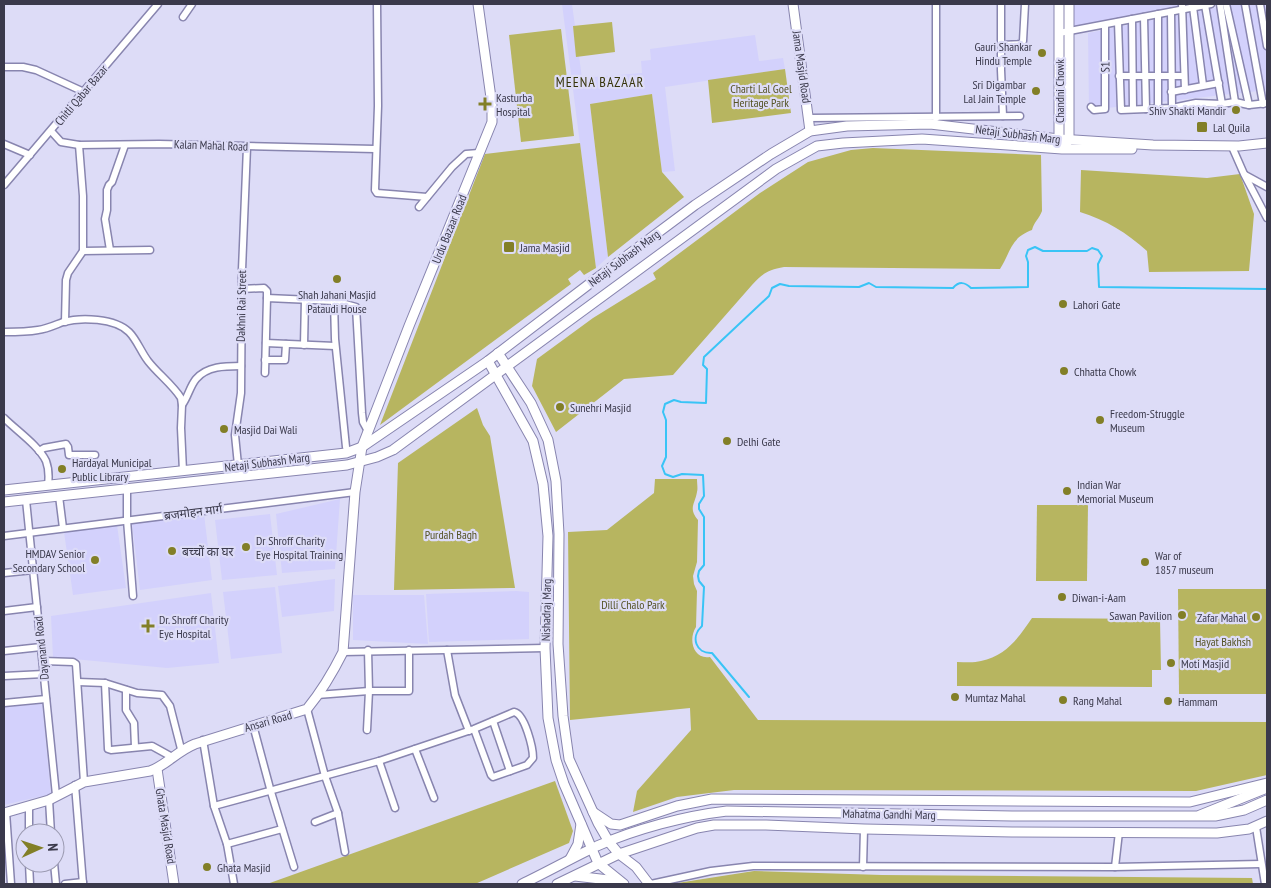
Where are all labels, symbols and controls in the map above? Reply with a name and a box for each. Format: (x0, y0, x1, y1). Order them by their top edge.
street label: Jama Masjid Road (789, 29, 814, 104)
place label: Gauri Shankar Hindu Temple (974, 39, 1033, 68)
marker: Gauri Shankar Hindu Temple (1036, 47, 1048, 59)
street label: Chandni Chowk (1052, 59, 1067, 123)
street label: Chitli Qabar Bazar (51, 61, 111, 128)
street label: S1 (1097, 62, 1113, 72)
district label: MEENA BAZAAR (556, 73, 644, 91)
place label: Sri Digambar Lal Jain Temple (963, 77, 1027, 106)
park label: Charti Lal Goel Heritage Park (730, 81, 792, 110)
marker: Sri Digambar Lal Jain Temple (1030, 85, 1042, 97)
place label: Kasturba Hospital (496, 90, 533, 119)
marker: Kasturba Hospital (478, 97, 492, 111)
place label: Shiv Shakti Mandir (1149, 103, 1227, 118)
marker: Shiv Shakti Mandir (1230, 104, 1242, 116)
marker: Lal Quila (1195, 120, 1209, 134)
place label: Lal Quila (1213, 120, 1250, 135)
street label: Netaji Subhash Marg (975, 121, 1061, 147)
street label: Kalan Mahal Road (174, 136, 248, 154)
street label: Urdu Bazaar Road (428, 192, 470, 266)
street label: Netaji Subhash Marg (585, 226, 663, 290)
marker: Jama Masjid (502, 240, 516, 254)
place label: Jama Masjid (519, 240, 570, 255)
street label: Dakhni Rai Street (233, 269, 249, 342)
marker: Shah Jahani Masjid Pataudi House (331, 273, 343, 285)
place label: Shah Jahani Masjid Pataudi House (298, 287, 376, 316)
place label: Lahori Gate (1073, 297, 1120, 312)
marker: Lahori Gate (1057, 298, 1069, 310)
place label: Chhatta Chowk (1074, 364, 1137, 379)
marker: Chhatta Chowk (1058, 365, 1070, 377)
place label: Sunehri Masjid (570, 400, 631, 415)
marker: Sunehri Masjid (554, 401, 566, 413)
place label: Freedom-Struggle Museum (1110, 406, 1185, 435)
marker: Freedom-Struggle Museum (1094, 414, 1106, 426)
place label: Masjid Dai Wali (234, 422, 297, 437)
marker: Masjid Dai Wali (218, 423, 230, 435)
place label: Delhi Gate (737, 434, 780, 449)
marker: Delhi Gate (721, 435, 733, 447)
street label: Netaji Subhash Marg (224, 449, 310, 475)
place label: Hardayal Municipal Public Library (72, 455, 152, 484)
marker: Hardayal Municipal Public Library (56, 463, 68, 475)
place label: Indian War Memorial Museum (1077, 477, 1154, 506)
marker: Indian War Memorial Museum (1061, 485, 1073, 497)
street label: ब्रजमोहन मार्ग (163, 501, 224, 523)
park label: Purdah Bagh (425, 527, 477, 542)
place label: Dr Shroff Charity Eye Hospital Training (256, 533, 343, 562)
marker: Dr Shroff Charity Eye Hospital Training (240, 541, 252, 553)
place label: बच्चों का घर (182, 544, 235, 559)
marker: बच्चों का घर (166, 545, 178, 557)
place label: HMDAV Senior Secondary School (13, 546, 86, 575)
place label: War of 1857 museum (1155, 548, 1214, 577)
marker: HMDAV Senior Secondary School (89, 554, 101, 566)
marker: War of 1857 museum (1139, 556, 1151, 568)
street label: Nishadraj Marg (538, 579, 554, 641)
place label: Diwan-i-Aam (1072, 590, 1126, 605)
marker: Diwan-i-Aam (1056, 591, 1068, 603)
park label: Dilli Chalo Park (601, 597, 665, 612)
place label: Sawan Pavilion (1109, 608, 1172, 623)
marker: Sawan Pavilion (1176, 609, 1188, 621)
place label: Zafar Mahal (1197, 610, 1246, 625)
marker: Zafar Mahal (1250, 611, 1262, 623)
place label: Dr. Shroff Charity Eye Hospital (159, 612, 229, 641)
street label: Dayanand Road (30, 615, 52, 681)
marker: Dr. Shroff Charity Eye Hospital (141, 619, 155, 633)
park label: Hayat Bakhsh (1195, 634, 1251, 649)
place label: Moti Masjid (1181, 656, 1229, 671)
marker: Moti Masjid (1165, 657, 1177, 669)
place label: Mumtaz Mahal (965, 690, 1026, 705)
marker: Mumtaz Mahal (949, 691, 961, 703)
place label: Rang Mahal (1073, 693, 1122, 708)
marker: Rang Mahal (1057, 694, 1069, 706)
place label: Hammam (1178, 694, 1218, 709)
marker: Hammam (1162, 695, 1174, 707)
street label: Ansari Road (243, 707, 293, 735)
street label: Ghata Masjid Road (153, 787, 179, 865)
street label: Mahatma Gandhi Marg (842, 806, 936, 822)
north arrow (15, 823, 65, 873)
text: N (44, 843, 62, 852)
place label: Ghata Masjid (217, 860, 271, 875)
marker: Ghata Masjid (201, 861, 213, 873)

